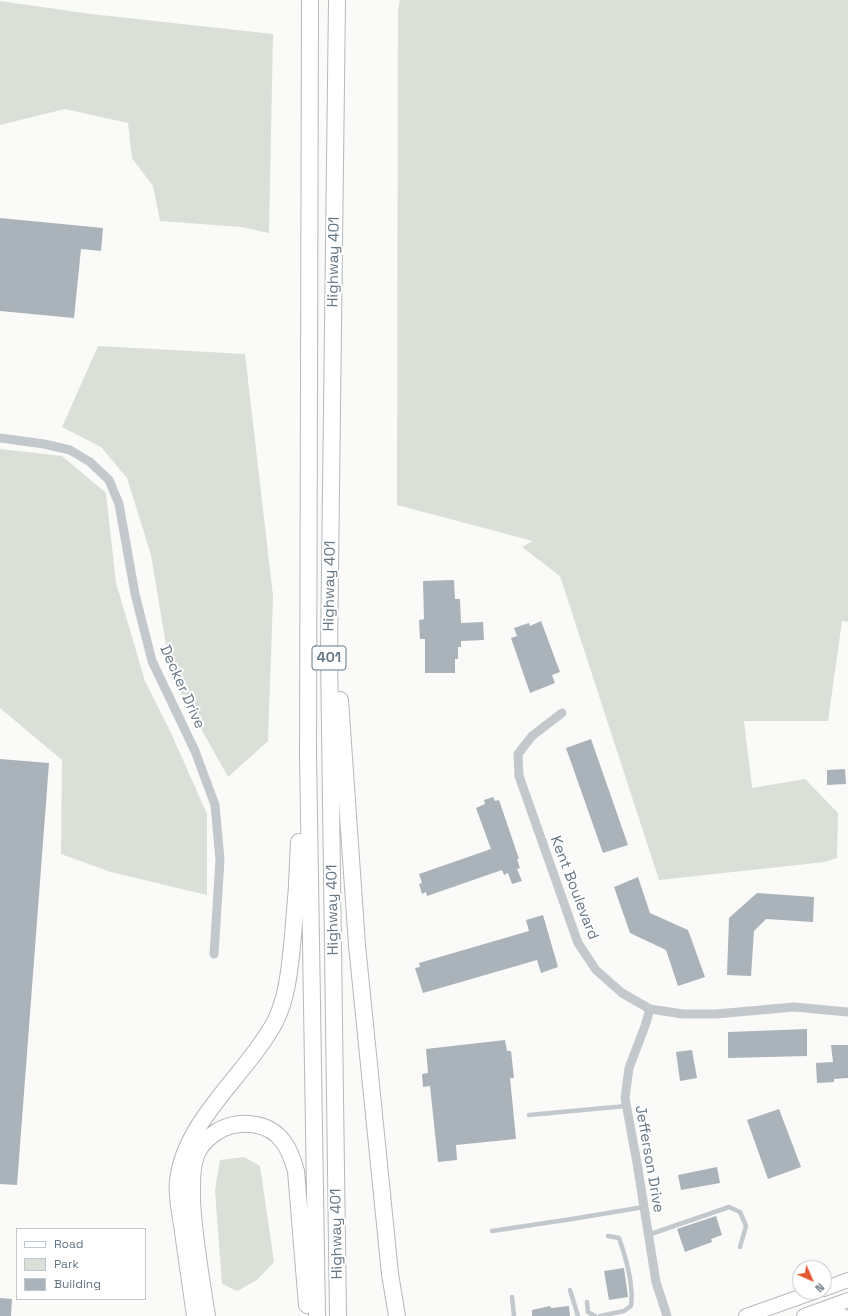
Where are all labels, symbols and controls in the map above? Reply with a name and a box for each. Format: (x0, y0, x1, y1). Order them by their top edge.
street label: Highway 401 (324, 216, 344, 308)
street label: Highway 401 (320, 540, 340, 632)
street label: Decker Drive (156, 642, 208, 732)
road number: 401 (312, 646, 346, 670)
street label: Kent Boulevard (546, 834, 602, 942)
street label: Highway 401 (323, 864, 343, 956)
street label: Jefferson Drive (631, 1104, 667, 1214)
street label: Highway 401 (327, 1188, 347, 1280)
legend (16, 1228, 146, 1300)
text: Road (54, 1236, 83, 1252)
text: Park (54, 1256, 79, 1272)
north arrow (792, 1260, 832, 1300)
text: Building (54, 1276, 101, 1292)
text: N (812, 1280, 827, 1295)

